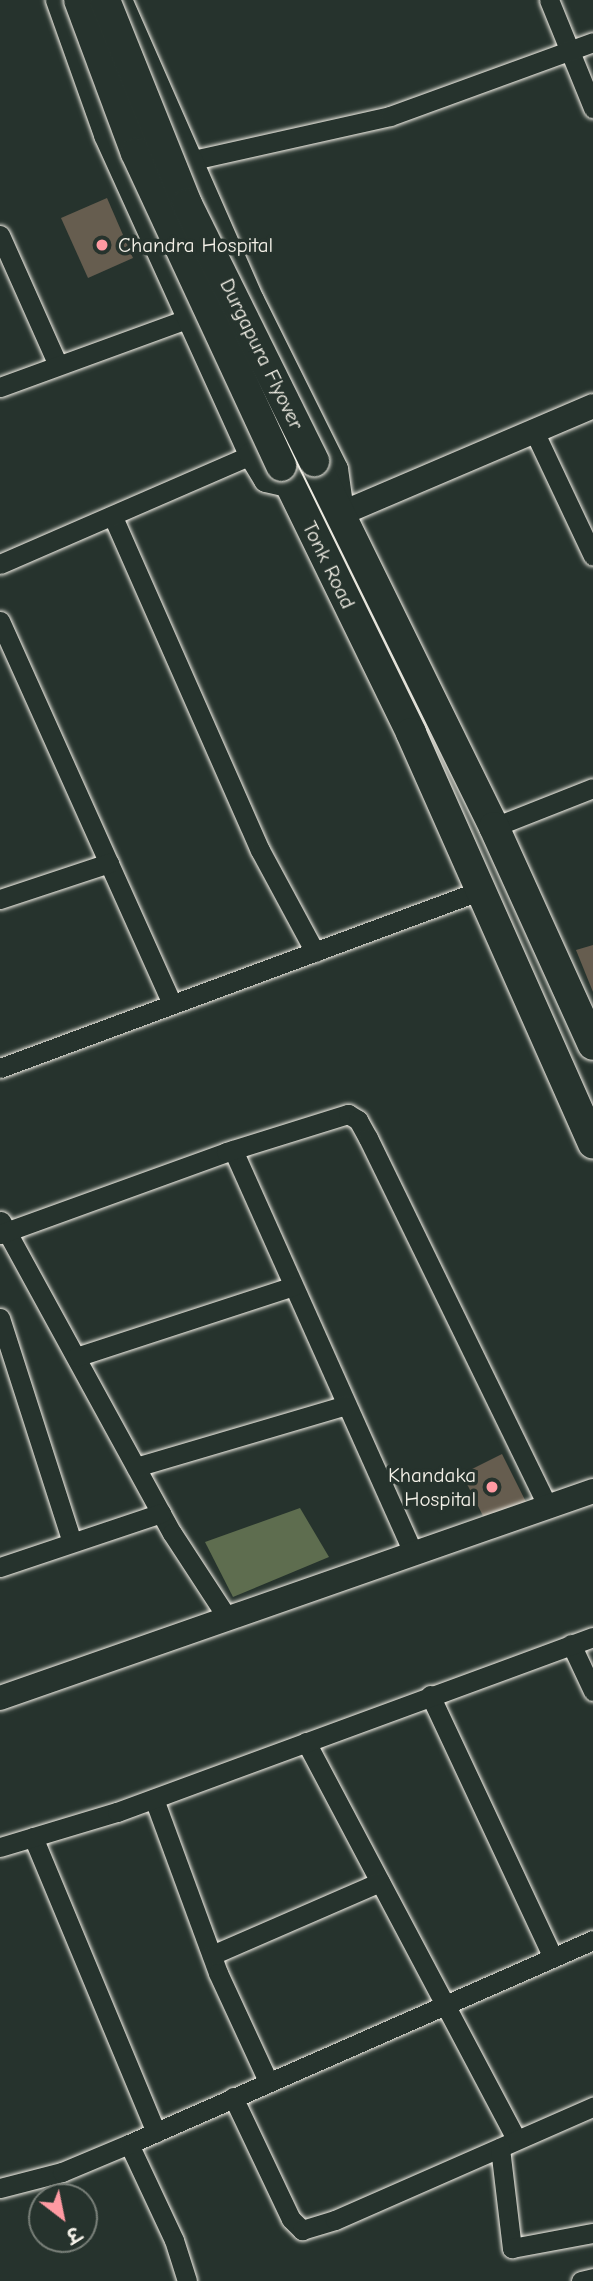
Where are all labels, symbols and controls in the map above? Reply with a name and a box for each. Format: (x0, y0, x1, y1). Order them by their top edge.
place label: Chandra Hospital (118, 232, 273, 258)
marker: Chandra Hospital (92, 235, 112, 255)
street label: Durgapura Flyover (214, 274, 310, 434)
street label: Tonk Road (297, 517, 361, 613)
place label: Khandaka Hospital (388, 1462, 476, 1512)
marker: Khandaka Hospital (482, 1477, 502, 1497)
north arrow (28, 2183, 98, 2253)
text: उ (62, 2221, 84, 2247)

